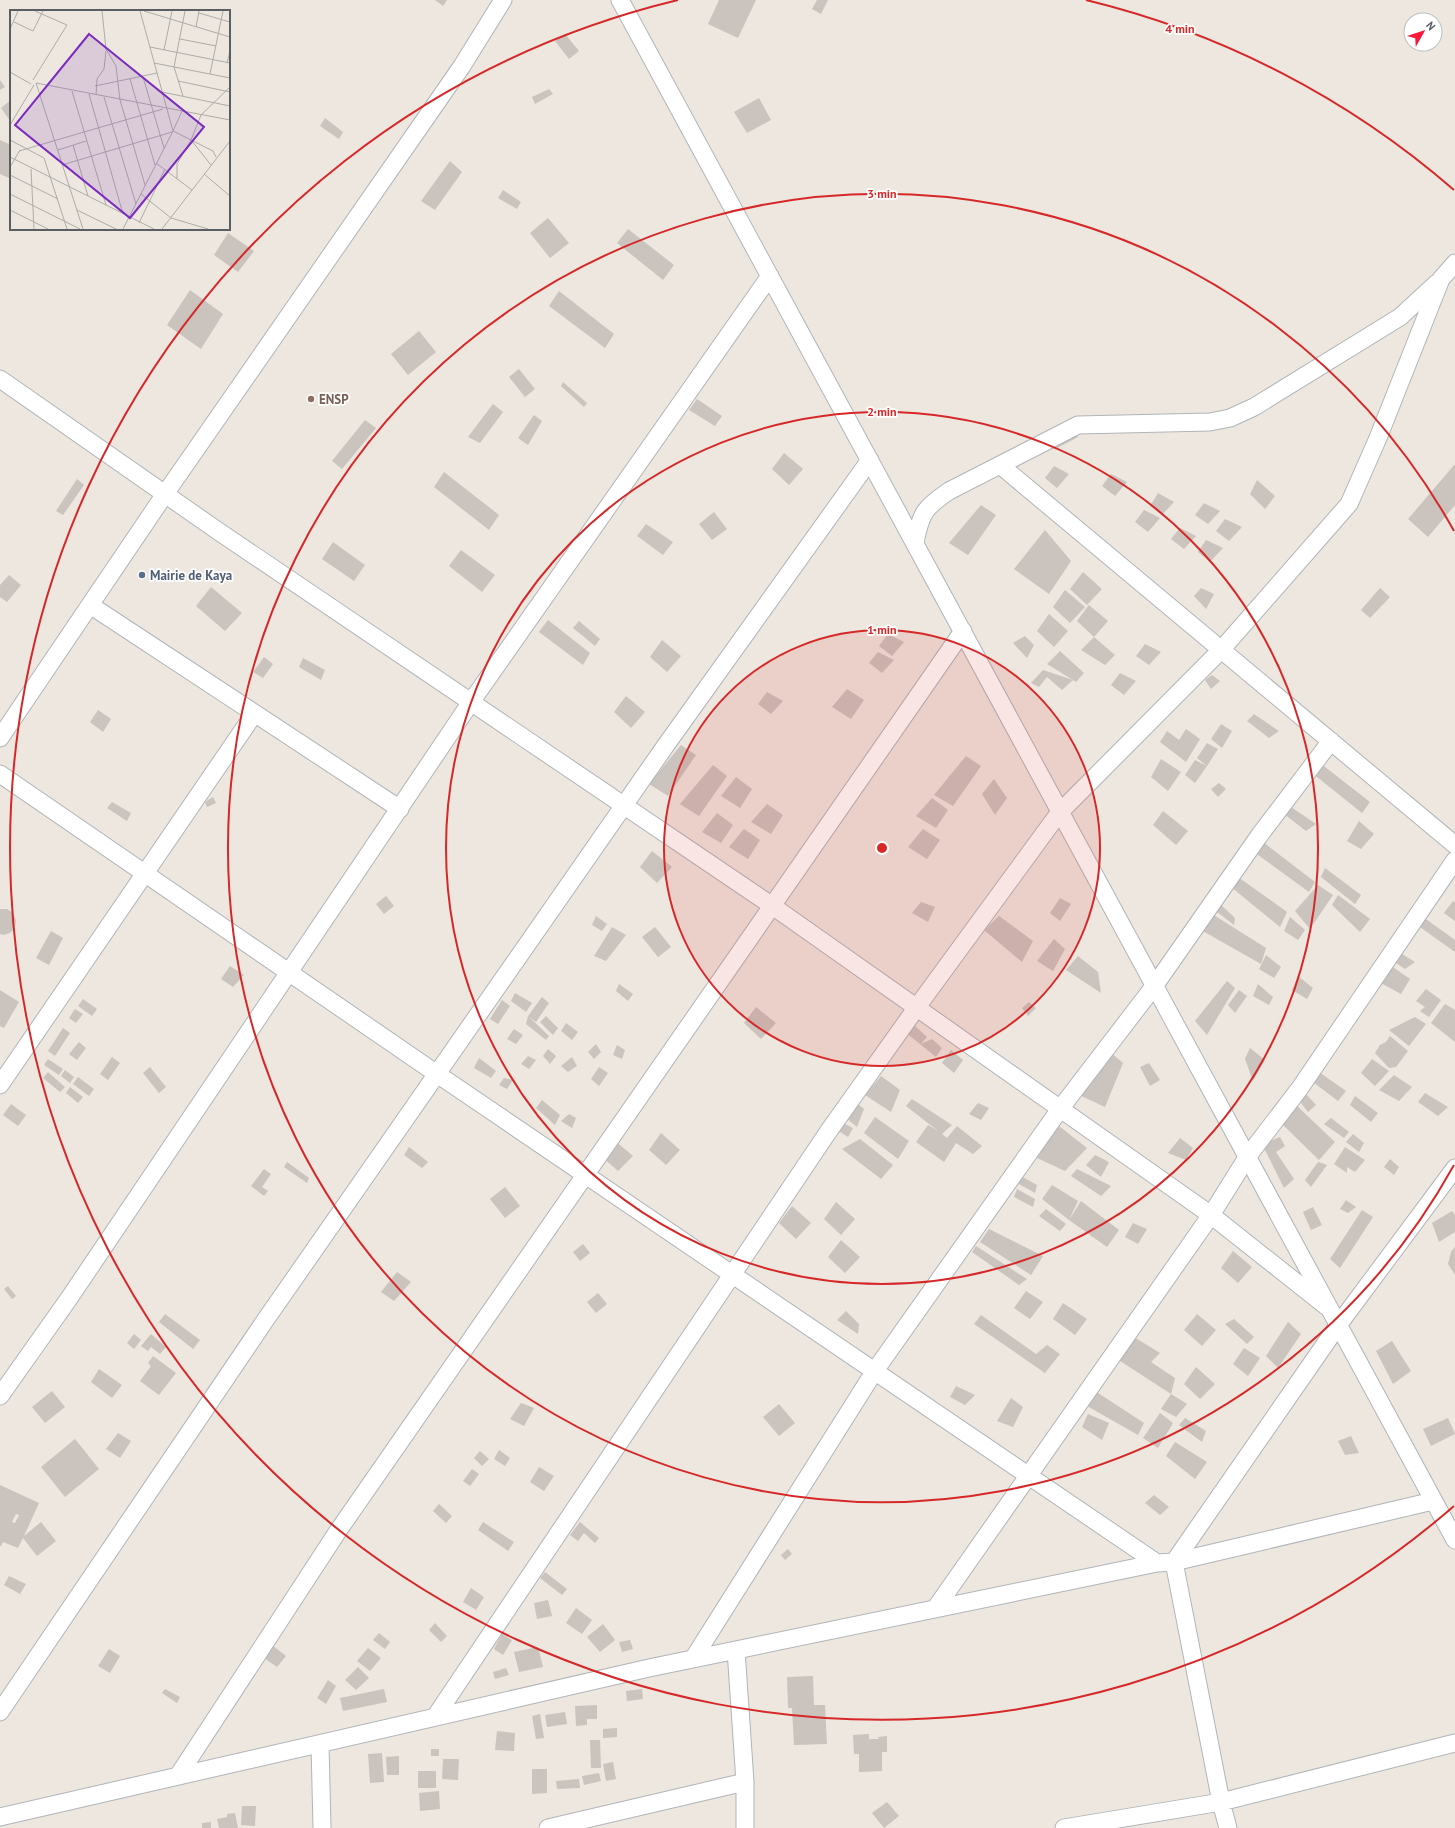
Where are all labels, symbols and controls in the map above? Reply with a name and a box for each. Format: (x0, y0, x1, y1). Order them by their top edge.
inset map (10, 10, 230, 230)
north arrow (1403, 12, 1443, 52)
text: N (1423, 18, 1438, 33)
text: 4 min (1165, 21, 1195, 36)
text: 3 min (867, 186, 897, 201)
place label: ENSP (319, 391, 349, 408)
marker: ENSP (306, 394, 316, 404)
text: 2 min (867, 404, 897, 419)
place label: Mairie de Kaya (150, 567, 232, 584)
marker: Mairie de Kaya (137, 570, 147, 580)
text: 1 min (867, 622, 897, 637)
centre of rings (875, 841, 889, 855)

